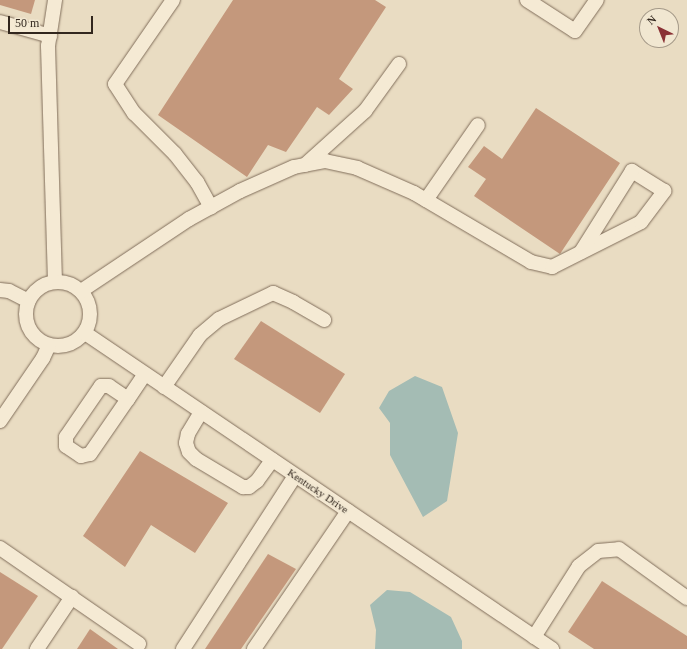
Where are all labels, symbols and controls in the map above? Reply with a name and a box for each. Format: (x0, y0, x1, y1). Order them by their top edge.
scale bar (10, 8, 95, 34)
north arrow (639, 8, 679, 48)
text: N (644, 13, 658, 27)
text: 50 m (15, 16, 39, 30)
street label: Kentucky Drive (285, 466, 351, 516)

